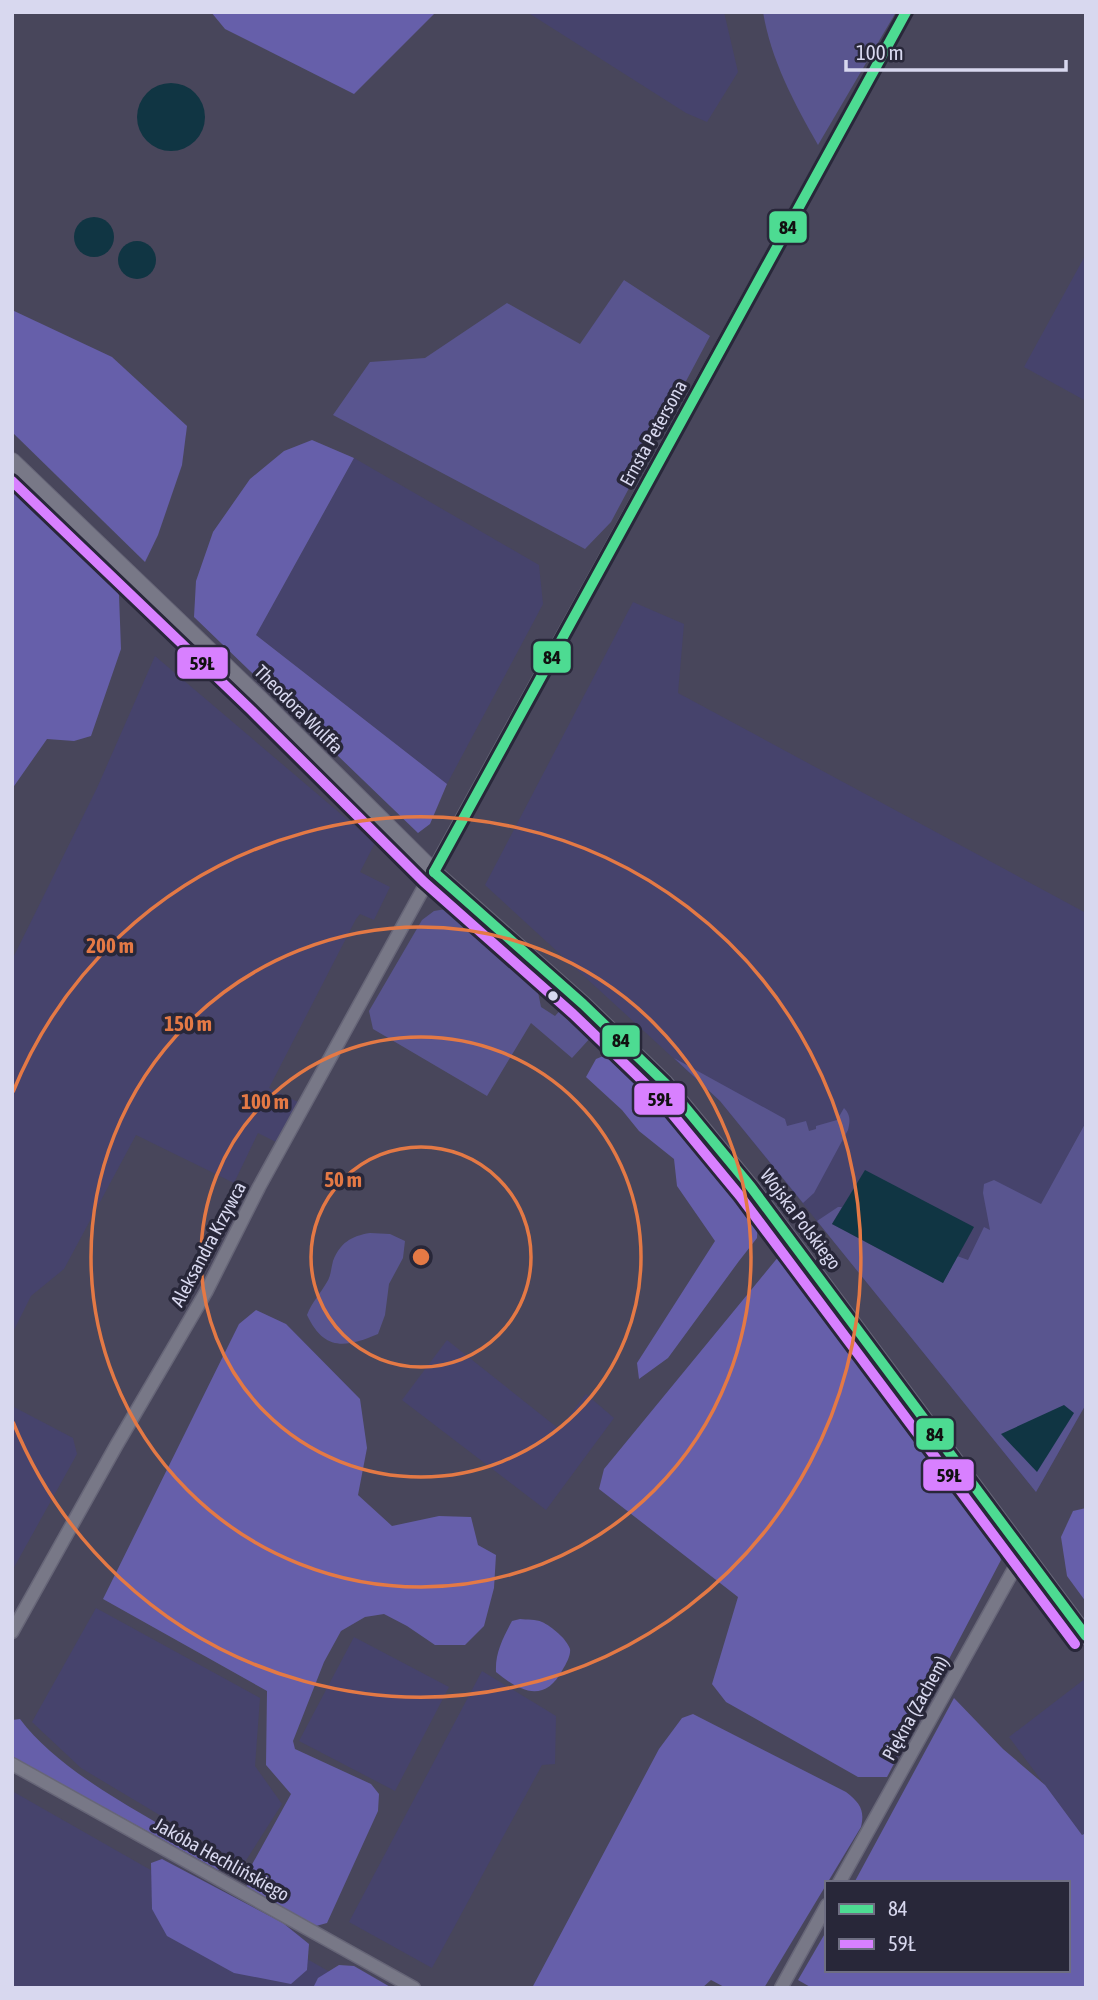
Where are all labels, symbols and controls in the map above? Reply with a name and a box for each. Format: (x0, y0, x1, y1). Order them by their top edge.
scale bar (846, 28, 1066, 72)
text: 100 m (856, 40, 904, 64)
line badge: 84 (768, 210, 808, 244)
text: 84 (779, 216, 797, 238)
street label: Ernsta Petersona (615, 376, 691, 490)
line badge: 84 (532, 640, 572, 674)
line badge: 59Ł (176, 646, 229, 680)
text: 84 (543, 646, 561, 668)
text: 59Ł (189, 652, 215, 674)
street label: Theodora Wulffa (250, 660, 348, 758)
text: 200 m (86, 933, 134, 957)
unlabelled marker (546, 989, 560, 1003)
text: 150 m (164, 1011, 212, 1035)
line badge: 84 (601, 1024, 641, 1058)
text: 84 (612, 1029, 630, 1051)
line badge: 59Ł (633, 1082, 686, 1116)
text: 59Ł (647, 1088, 673, 1110)
text: 100 m (241, 1089, 289, 1113)
street label: Wojska Polskiego (756, 1164, 846, 1274)
text: 50 m (324, 1167, 362, 1191)
street label: Aleksandra Krzywca (166, 1178, 250, 1310)
centre of rings (409, 1245, 433, 1269)
line badge: 84 (915, 1417, 955, 1451)
text: 84 (926, 1423, 944, 1445)
line badge: 59Ł (922, 1458, 975, 1492)
text: 59Ł (936, 1464, 962, 1486)
street label: Piękna (Zachem) (877, 1652, 953, 1764)
street label: Jakóba Hechlińskiego (151, 1813, 293, 1905)
legend (825, 1881, 1070, 1972)
text: 84 (888, 1896, 908, 1920)
text: 59Ł (888, 1931, 916, 1955)

